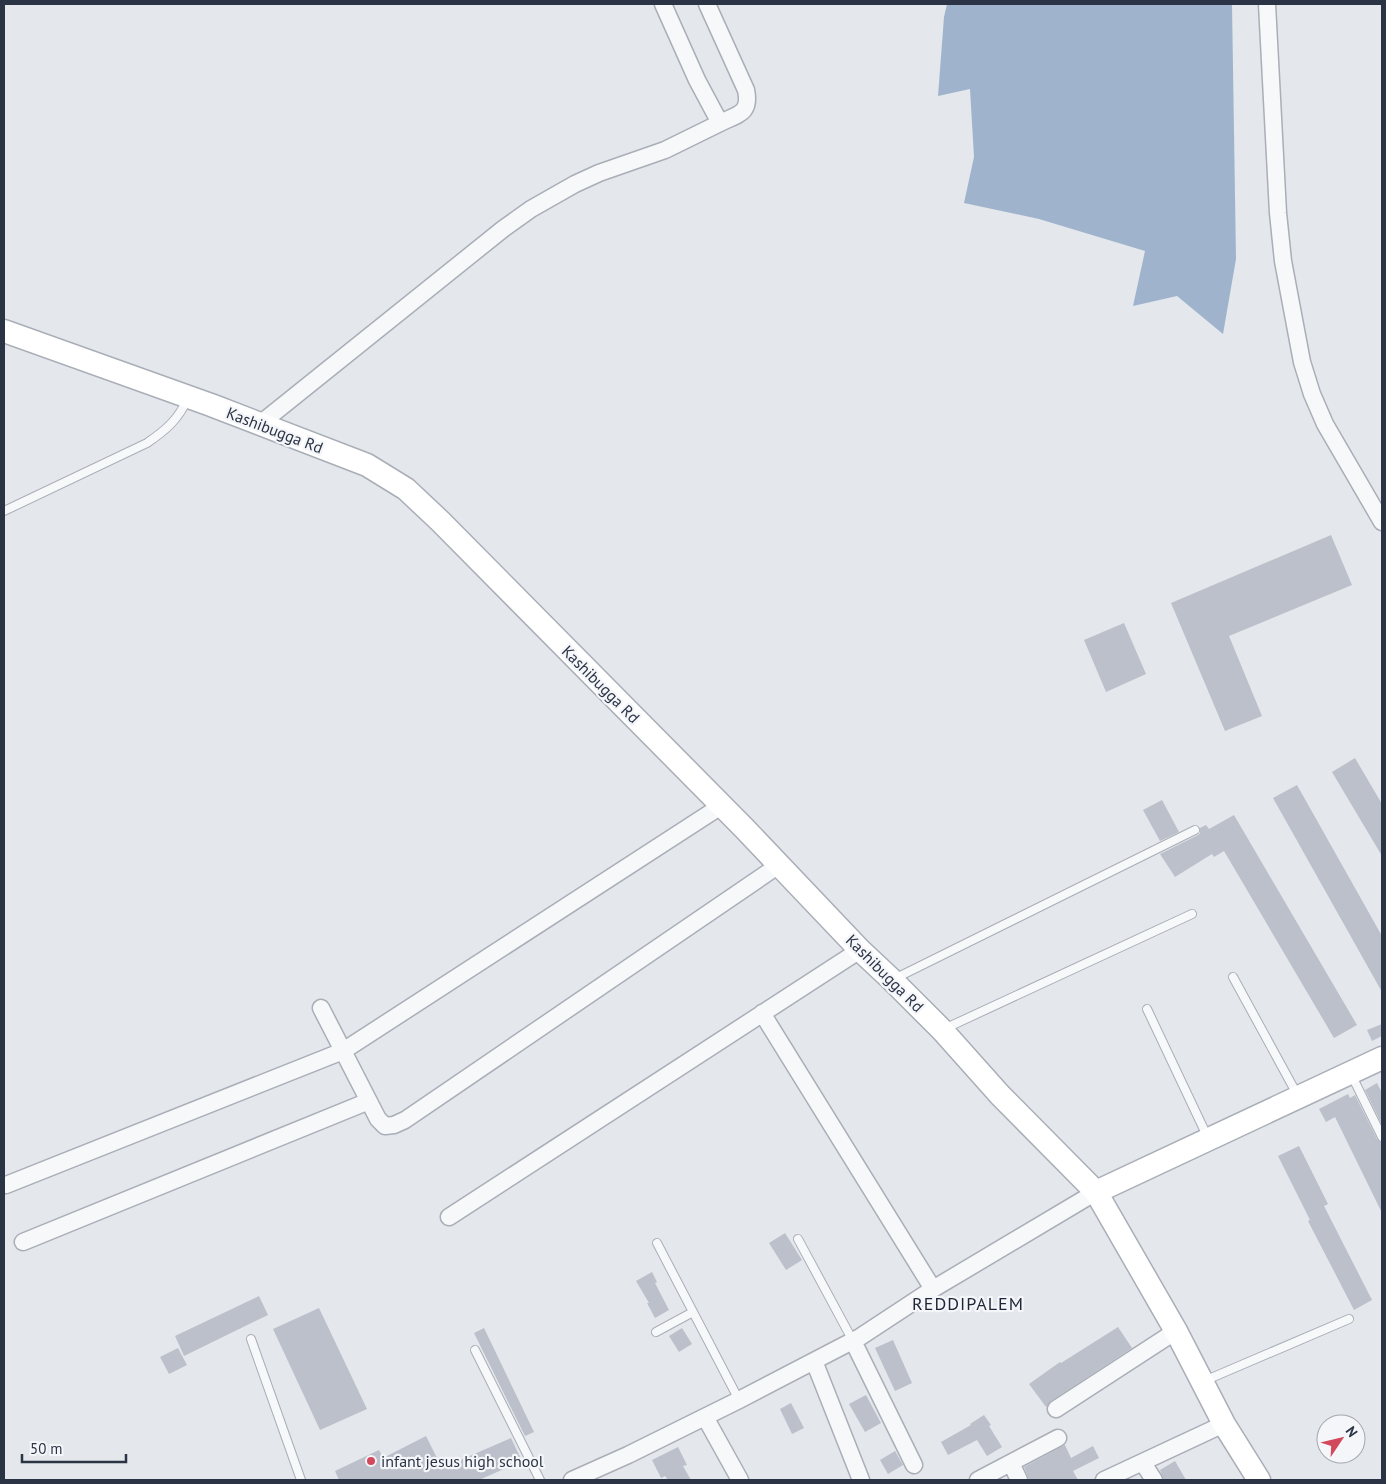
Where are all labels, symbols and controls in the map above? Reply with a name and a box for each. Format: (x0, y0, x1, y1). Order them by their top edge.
street label: Kashibugga Rd (224, 402, 326, 458)
street label: Kashibugga Rd (558, 641, 644, 727)
street label: Kashibugga Rd (842, 930, 928, 1016)
district label: REDDIPALEM (912, 1292, 1024, 1315)
north arrow (1316, 1414, 1366, 1464)
text: N (1342, 1423, 1362, 1440)
scale bar (22, 1432, 126, 1464)
text: 50 m (30, 1439, 63, 1458)
place label: infant jesus high school (381, 1451, 544, 1471)
marker: infant jesus high school (365, 1455, 377, 1467)

